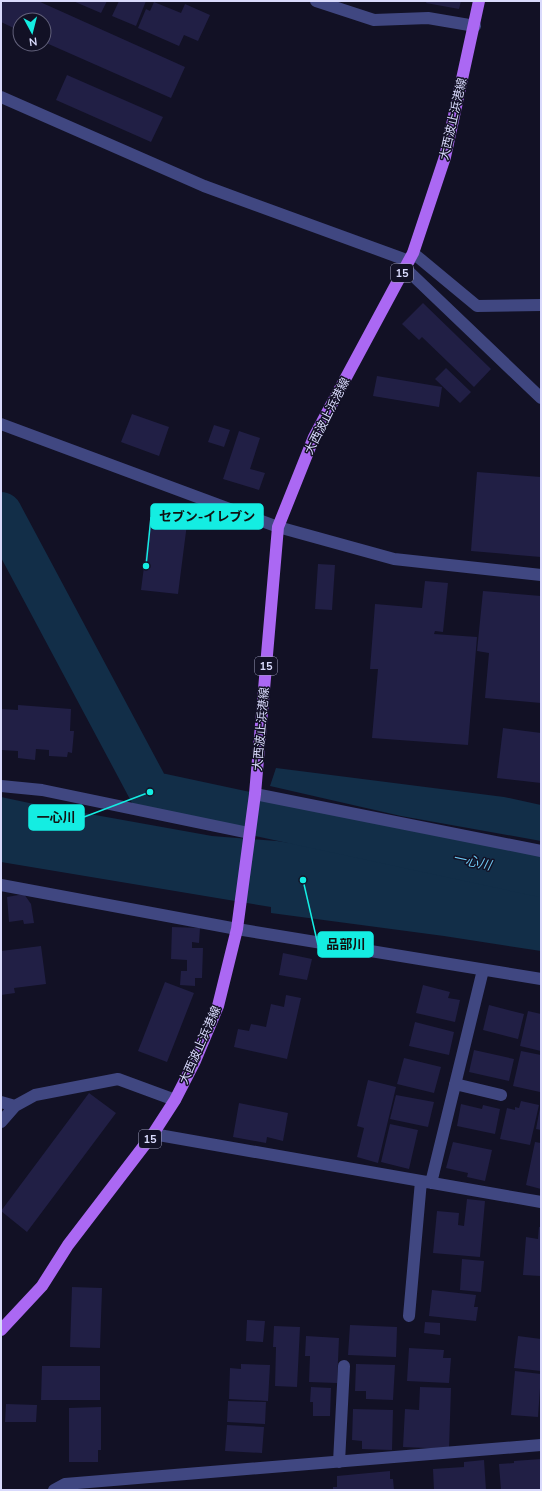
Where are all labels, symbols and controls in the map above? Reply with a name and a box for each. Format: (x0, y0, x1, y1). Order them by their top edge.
north arrow (12, 12, 52, 52)
text: N (28, 33, 38, 49)
street label: 大西波止浜港線 (436, 76, 470, 162)
road number: 15 (391, 264, 413, 282)
street label: 大西波止浜港線 (301, 375, 353, 457)
callout: セブン-イレブン (151, 504, 263, 529)
text: セブン-イレブン (159, 508, 255, 526)
road number: 15 (255, 657, 277, 675)
street label: 大西波止浜港線 (249, 686, 273, 772)
callout: 一心川 (29, 805, 84, 830)
text: 一心川 (36, 809, 76, 827)
water label: 一心川 (451, 849, 495, 875)
callout: 品部川 (318, 932, 373, 957)
text: 品部川 (326, 936, 366, 954)
street label: 大西波止浜港線 (176, 1003, 224, 1087)
road number: 15 (139, 1130, 161, 1148)

